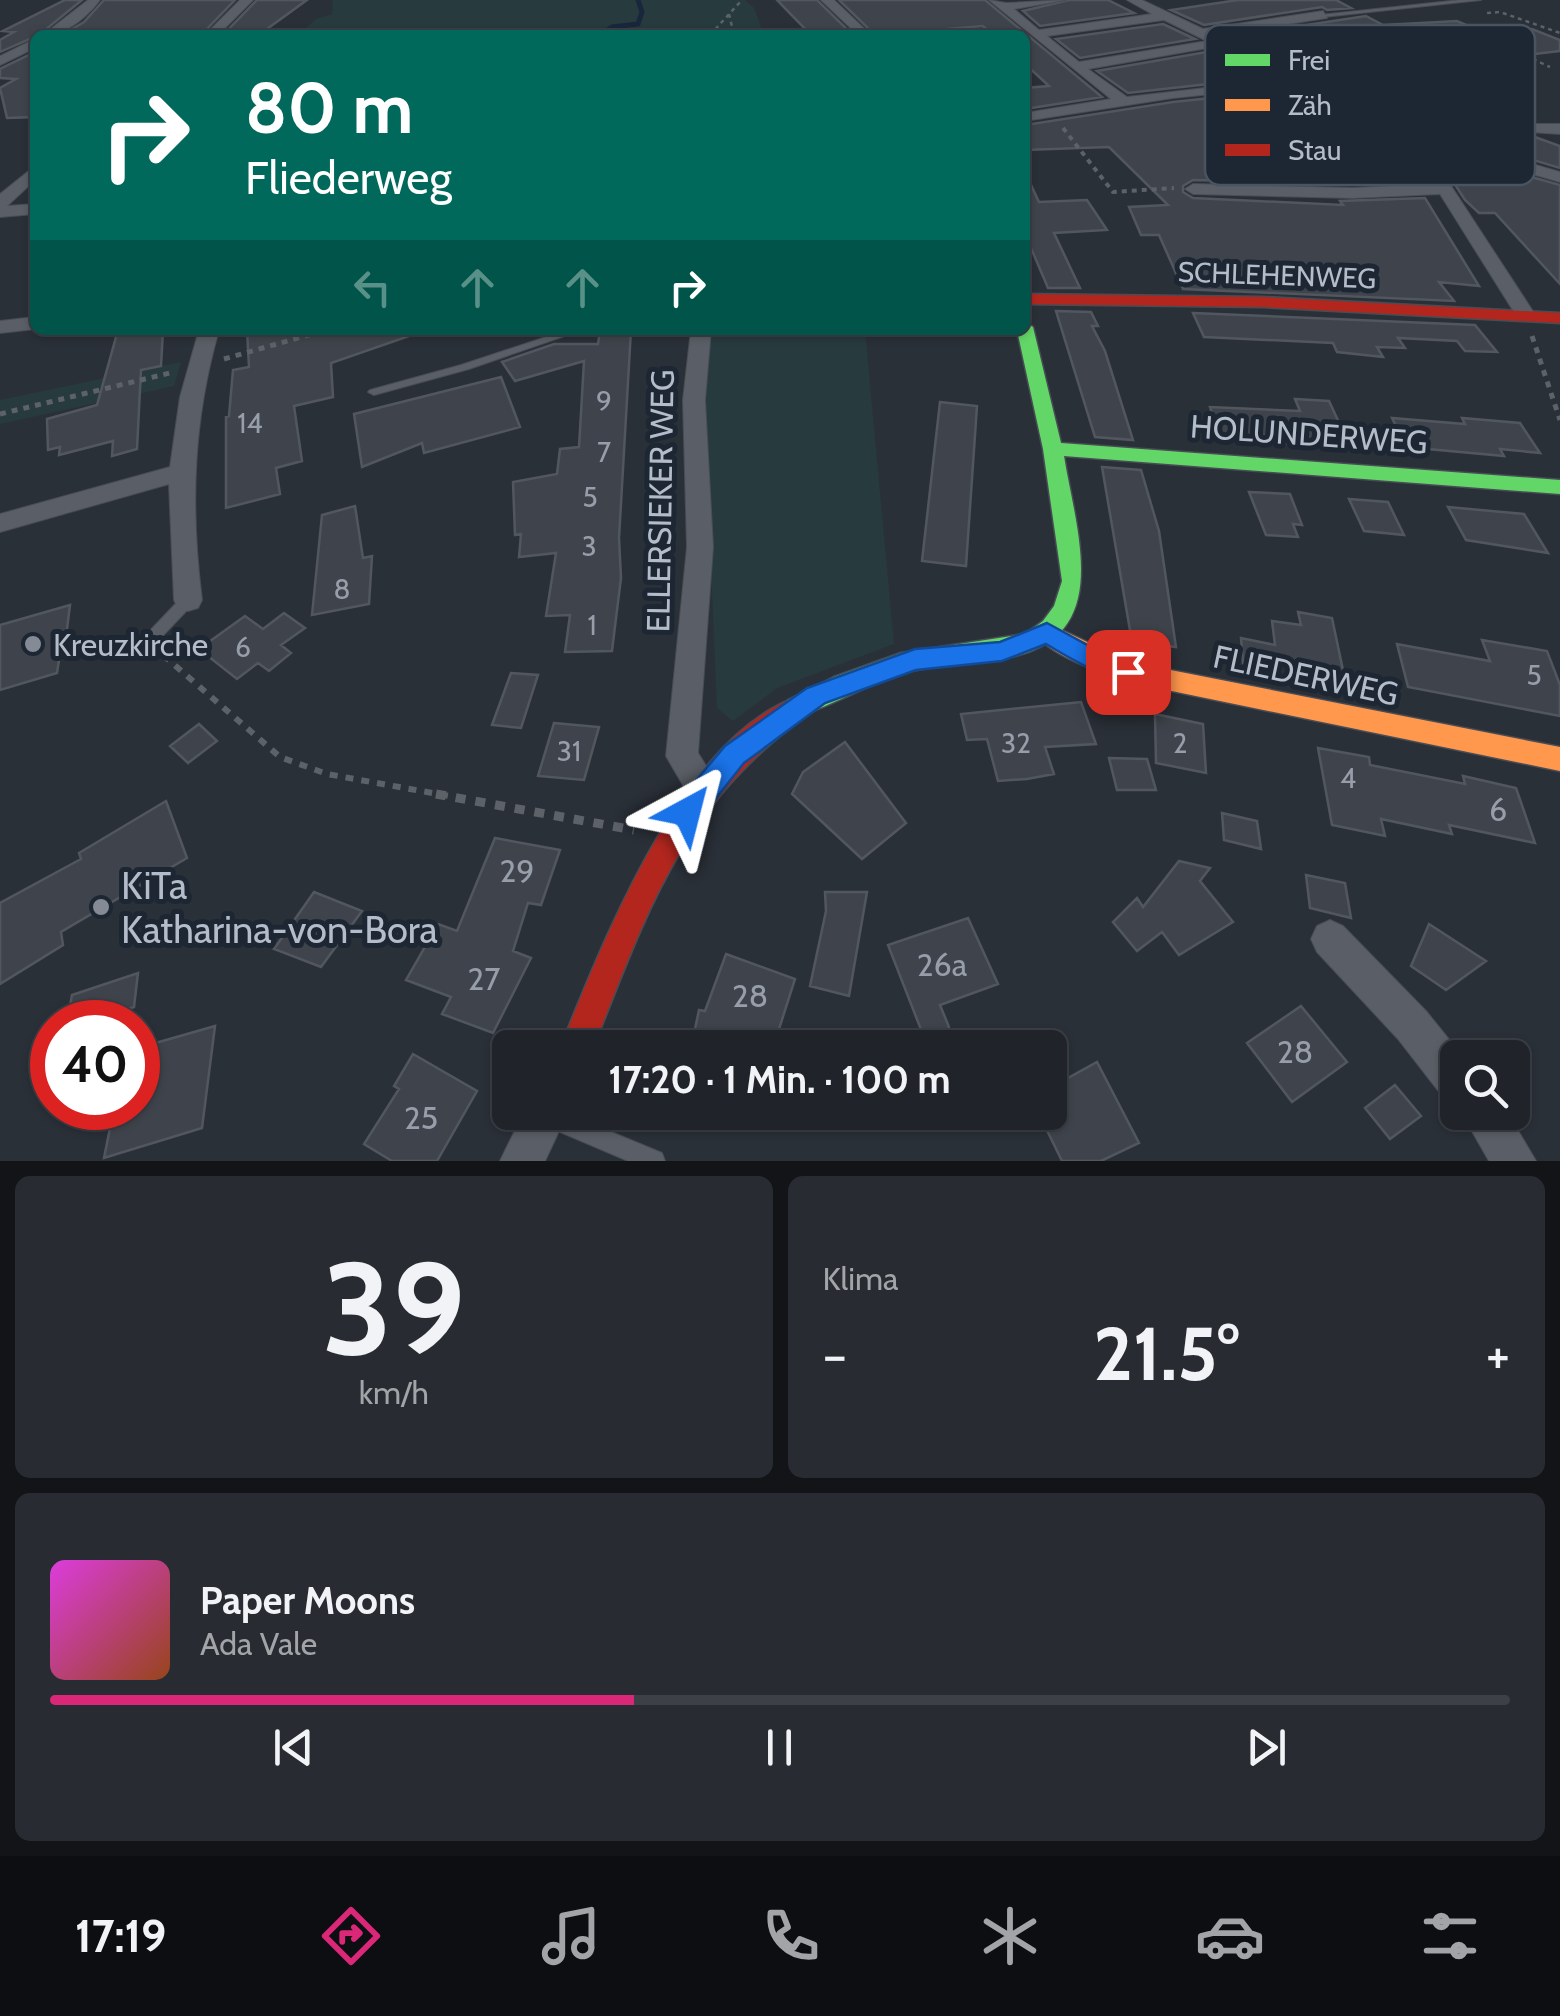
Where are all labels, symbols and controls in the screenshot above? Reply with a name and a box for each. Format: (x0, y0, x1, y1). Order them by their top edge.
legend (1205, 25, 1535, 185)
text: Frei (1288, 43, 1330, 77)
text: 80 m (245, 65, 413, 151)
icon: right (80, 70, 210, 200)
text: Zäh (1288, 88, 1332, 122)
text: Stau (1288, 133, 1341, 167)
text: Fliederweg (245, 151, 452, 205)
street label: SCHLEHENWEG (1177, 255, 1377, 295)
icon: left (345, 260, 400, 315)
icon: ahead (450, 260, 505, 315)
icon: ahead (555, 260, 610, 315)
icon: right (660, 260, 715, 315)
street label: ELLERSIEKER WEG (638, 369, 682, 633)
house number: 9 (596, 384, 612, 418)
house number: 14 (237, 406, 263, 440)
street label: HOLUNDERWEG (1189, 406, 1429, 462)
house number: 7 (597, 435, 611, 469)
house number: 5 (582, 480, 598, 514)
house number: 3 (581, 529, 597, 563)
house number: 8 (334, 572, 350, 606)
house number: 1 (587, 608, 597, 642)
place label: Kreuzkirche (53, 625, 208, 664)
house number: 6 (235, 630, 251, 664)
pin (1086, 630, 1171, 715)
marker: Kreuzkirche (22, 633, 44, 655)
street label: FLIEDERWEG (1210, 636, 1402, 714)
icon: arrive (1101, 645, 1156, 700)
house number: 5 (1526, 658, 1542, 692)
house number: 32 (1001, 726, 1031, 760)
house number: 2 (1173, 726, 1187, 760)
house number: 31 (557, 734, 581, 768)
position arrow (635, 760, 739, 864)
house number: 4 (1340, 761, 1356, 795)
house number: 6 (1489, 790, 1507, 829)
house number: 29 (500, 851, 534, 890)
place label: KiTa Katharina-von-Bora (121, 862, 438, 953)
marker: KiTa Katharina-von-Bora (90, 896, 112, 918)
house number: 26a (917, 945, 968, 984)
house number: 27 (468, 959, 500, 998)
house number: 28 (732, 976, 768, 1015)
speed limit sign: 40 (30, 1000, 160, 1130)
house number: 28 (1277, 1032, 1313, 1071)
map controls (1440, 1040, 1530, 1130)
button: search (1440, 1040, 1530, 1130)
text: 17:20 · 1 Min. · 100 m (608, 1056, 951, 1103)
house number: 25 (404, 1098, 438, 1137)
text: 39 (322, 1229, 465, 1387)
text: Klima (823, 1259, 898, 1298)
text: 21.5° (1093, 1308, 1239, 1399)
text: − (823, 1321, 847, 1388)
text: + (1486, 1321, 1510, 1388)
text: km/h (359, 1373, 429, 1412)
text: Paper Moons (200, 1577, 415, 1624)
text: Ada Vale (200, 1624, 317, 1663)
icon: previous (266, 1720, 321, 1775)
icon: pause (752, 1720, 807, 1775)
icon: next (1239, 1720, 1294, 1775)
icon: directions (316, 1901, 386, 1971)
icon: music (536, 1901, 606, 1971)
icon: phone (756, 1901, 826, 1971)
icon: climate (975, 1901, 1045, 1971)
icon: car (1195, 1901, 1265, 1971)
icon: filters (1415, 1901, 1485, 1971)
text: 17:19 (75, 1909, 166, 1963)

